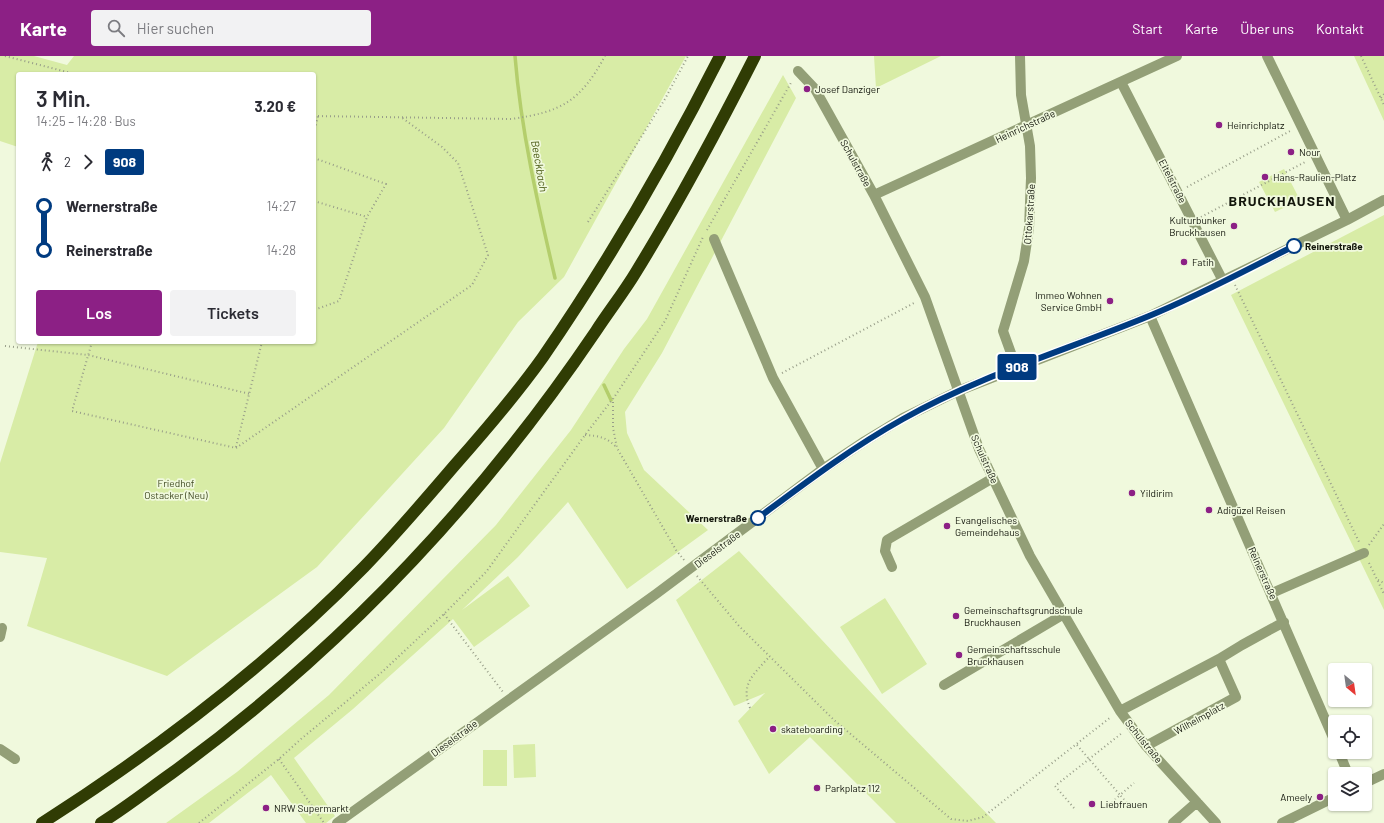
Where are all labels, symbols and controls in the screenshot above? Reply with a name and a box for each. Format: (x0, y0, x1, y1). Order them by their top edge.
search box (91, 10, 371, 46)
text: Karte (20, 17, 67, 40)
icon: search (105, 17, 127, 39)
text: Hier suchen (137, 19, 214, 37)
text: Start (1132, 20, 1163, 37)
text: Karte (1185, 20, 1218, 37)
text: Über uns (1240, 20, 1294, 37)
text: Kontakt (1316, 20, 1364, 37)
place label: Josef Danziger (815, 83, 880, 95)
marker: Josef Danziger (802, 84, 812, 94)
text: 3 Min. (36, 85, 91, 111)
text: 3.20 € (254, 97, 296, 115)
street label: Heinrichstraße (993, 107, 1057, 145)
text: 14:25 – 14:28 · Bus (36, 113, 136, 129)
place label: Heinrichplatz (1227, 119, 1285, 131)
marker: Heinrichplatz (1214, 120, 1224, 130)
street label: Schulstraße (838, 137, 874, 189)
water label: Beeckbach (529, 139, 551, 193)
place label: Nour (1299, 146, 1321, 158)
marker: Nour (1286, 147, 1296, 157)
icon: walk (36, 151, 58, 173)
icon: forward (77, 151, 99, 173)
text: 908 (113, 153, 136, 170)
text: 2 (64, 154, 71, 170)
street label: Eitelstraße (1157, 157, 1189, 205)
place label: Hans-Raulien-Platz (1273, 171, 1357, 183)
marker: Hans-Raulien-Platz (1260, 172, 1270, 182)
street label: Ottokarstraße (1021, 183, 1037, 245)
district label: BRUCKHAUSEN (1229, 192, 1335, 209)
text: Wernerstraße (66, 197, 158, 215)
text: 14:27 (267, 198, 296, 214)
place label: Kulturbunker Bruckhausen (1169, 214, 1226, 238)
marker: Kulturbunker Bruckhausen (1229, 221, 1239, 231)
marker: Reinerstraße (1286, 238, 1302, 254)
place label: Reinerstraße (1305, 240, 1363, 252)
text: Reinerstraße (66, 241, 153, 259)
text: 14:28 (266, 242, 296, 258)
place label: Fatih (1192, 256, 1214, 268)
marker: Fatih (1179, 257, 1189, 267)
place label: Immeo Wohnen Service GmbH (1035, 289, 1102, 313)
button: Los (36, 290, 162, 336)
button: Tickets (170, 290, 296, 336)
marker: Immeo Wohnen Service GmbH (1105, 296, 1115, 306)
line badge: 908 (994, 354, 1040, 380)
text: 908 (1006, 358, 1029, 375)
street label: Schulstraße (969, 433, 1001, 485)
park label: Friedhof Ostacker (Neu) (144, 477, 208, 501)
place label: Yildirim (1140, 487, 1173, 499)
marker: Yildirim (1127, 488, 1137, 498)
place label: Adigüzel Reisen (1217, 504, 1285, 516)
marker: Adigüzel Reisen (1204, 505, 1214, 515)
marker: Wernerstraße (750, 510, 766, 526)
place label: Wernerstraße (686, 512, 748, 524)
place label: Evangelisches Gemeindehaus (955, 514, 1020, 538)
marker: Evangelisches Gemeindehaus (942, 521, 952, 531)
street label: Dieselstraße (692, 528, 742, 570)
street label: Reinerstraße (1246, 545, 1280, 601)
place label: Gemeinschaftsgrundschule Bruckhausen (964, 604, 1083, 628)
marker: Gemeinschaftsgrundschule Bruckhausen (951, 611, 961, 621)
place label: Gemeinschaftsschule Bruckhausen (967, 643, 1061, 667)
marker: Gemeinschaftsschule Bruckhausen (954, 650, 964, 660)
north arrow (1328, 663, 1372, 707)
map controls (1328, 663, 1372, 811)
street label: Wilhelmplatz (1172, 699, 1227, 737)
button: locate (1328, 715, 1372, 759)
street label: Dieselstraße (428, 717, 480, 759)
street label: Schulstraße (1123, 717, 1165, 765)
place label: skateboarding (781, 723, 843, 735)
marker: skateboarding (768, 724, 778, 734)
button: layers (1328, 767, 1372, 811)
place label: Parkplatz 112 (825, 782, 880, 794)
marker: Parkplatz 112 (812, 783, 822, 793)
place label: Ameely (1280, 791, 1312, 803)
marker: Ameely (1315, 792, 1325, 802)
place label: Liebfrauen (1100, 798, 1147, 810)
marker: Liebfrauen (1087, 799, 1097, 809)
place label: NRW Supermarkt (274, 802, 349, 814)
marker: NRW Supermarkt (261, 803, 271, 813)

